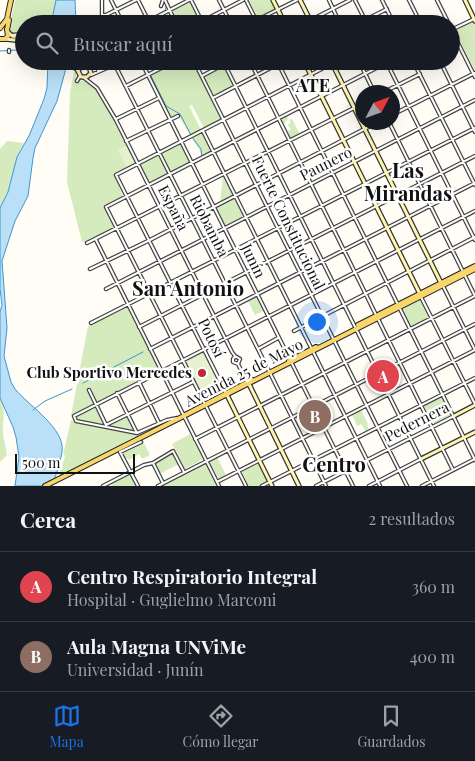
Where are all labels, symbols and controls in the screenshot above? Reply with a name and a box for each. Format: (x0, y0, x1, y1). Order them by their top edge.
search box (15, 15, 460, 70)
icon: search (33, 29, 61, 57)
text: Buscar aquí (73, 30, 173, 56)
district label: ATE (295, 73, 330, 97)
north arrow (355, 85, 400, 130)
street label: Paunero (296, 141, 355, 185)
street label: Fuerte Constitucional (248, 152, 330, 293)
district label: Las Mirandas (364, 156, 452, 206)
street label: España (154, 181, 194, 234)
street label: Riobamba (186, 191, 234, 261)
street label: Junín (237, 239, 271, 281)
district label: San Antonio (132, 274, 244, 301)
your location (304, 309, 330, 335)
street label: Potosí (194, 315, 230, 361)
street label: Avenida 25 de Mayo (180, 334, 306, 411)
pin: A (367, 357, 399, 395)
place label: Club Sportivo Mercedes (26, 362, 192, 382)
marker: Club Sportivo Mercedes (196, 367, 208, 379)
street label: Pedernera (381, 396, 453, 446)
pin: B (299, 397, 331, 435)
district label: Centro (302, 450, 366, 477)
scale bar (15, 451, 135, 474)
text: 500 m (22, 453, 61, 472)
text: Cerca (20, 505, 76, 533)
text: 2 resultados (369, 508, 455, 529)
text: Centro Respiratorio Integral (67, 563, 317, 589)
text: A (31, 576, 41, 597)
text: 360 m (412, 576, 455, 597)
text: Hospital · Guglielmo Marconi (67, 589, 276, 610)
text: Aula Magna UNViMe (67, 633, 246, 659)
text: B (31, 646, 41, 667)
text: 400 m (410, 646, 455, 667)
text: Universidad · Junín (67, 659, 203, 680)
tab: Mapa (49, 702, 84, 751)
tab: Cómo llegar (183, 702, 259, 751)
tab: Guardados (357, 702, 426, 751)

